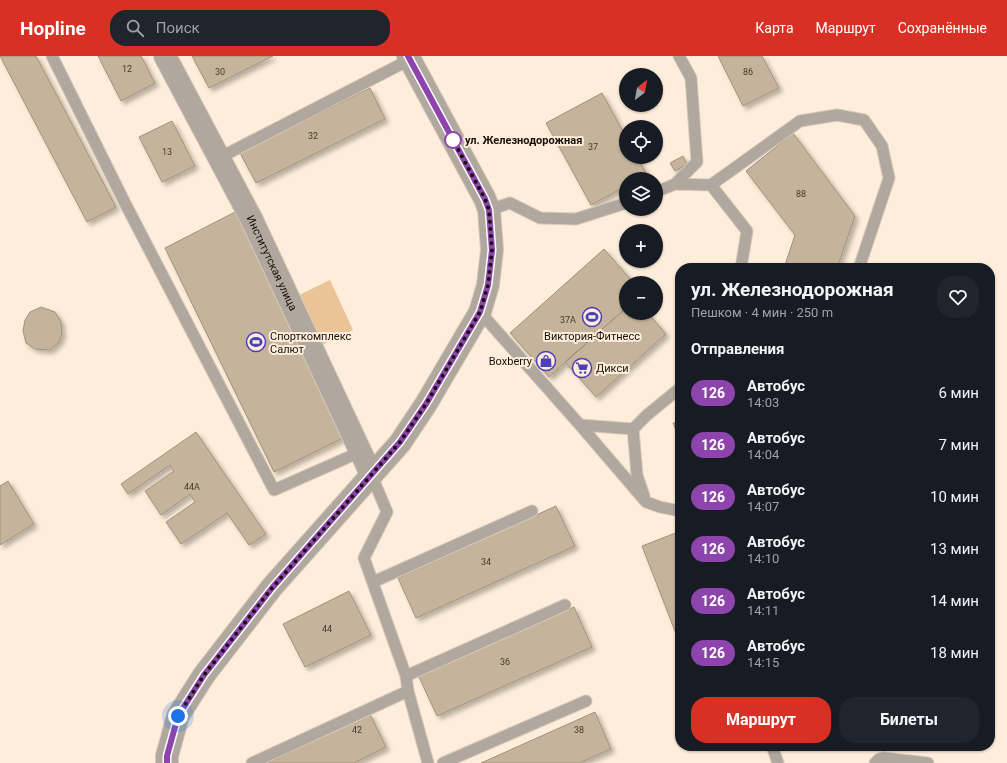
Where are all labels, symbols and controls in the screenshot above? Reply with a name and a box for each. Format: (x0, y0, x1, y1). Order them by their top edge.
search box (110, 10, 390, 46)
text: Hopline (20, 17, 86, 40)
icon: search (124, 17, 146, 39)
text: Поиск (156, 19, 200, 37)
text: Карта (755, 20, 794, 36)
text: Маршрут (816, 20, 876, 36)
text: Сохранённые (898, 20, 987, 36)
house number: 12 (122, 64, 132, 74)
house number: 30 (215, 67, 225, 77)
house number: 86 (743, 67, 753, 77)
north arrow (619, 68, 663, 112)
map controls (619, 68, 663, 320)
button: locate (619, 120, 663, 164)
house number: 32 (308, 131, 318, 141)
marker: ул. Железнодорожная (444, 131, 462, 149)
place label: ул. Железнодорожная (465, 134, 582, 147)
house number: 37 (588, 142, 598, 152)
house number: 13 (162, 147, 172, 157)
button: layers (619, 172, 663, 216)
house number: 88 (796, 189, 806, 199)
street label: Институтская улица (244, 213, 300, 313)
button: + (619, 224, 663, 268)
button: − (619, 276, 663, 320)
button: heart (937, 276, 979, 318)
text: ул. Железнодорожная (691, 278, 894, 301)
text: Пешком · 4 мин · 250 m (691, 305, 833, 320)
sports icon: Виктория-Фитнесс (581, 306, 603, 328)
house number: 37А (560, 315, 576, 325)
place label: Спорткомплекс Салют (270, 330, 351, 356)
place label: Виктория-Фитнесс (544, 330, 640, 343)
sports icon: Спорткомплекс Салют (245, 331, 267, 353)
text: Отправления (691, 340, 784, 358)
shop icon: Boxberry (535, 350, 557, 372)
place label: Boxberry (489, 355, 533, 368)
supermarket icon: Дикси (571, 357, 593, 379)
place label: Дикси (596, 362, 629, 375)
text: Автобус (747, 377, 805, 395)
text: 6 мин (938, 384, 979, 402)
text: 126 (701, 385, 725, 401)
text: 14:03 (747, 395, 779, 410)
text: Автобус (747, 429, 805, 447)
text: 7 мин (938, 436, 979, 454)
text: 126 (701, 437, 725, 453)
text: 14:04 (747, 447, 779, 462)
text: Автобус (747, 481, 805, 499)
house number: 44А (184, 482, 200, 492)
text: 10 мин (930, 488, 979, 506)
text: 126 (701, 489, 725, 505)
text: 14:07 (747, 499, 779, 514)
text: Автобус (747, 533, 805, 551)
text: 13 мин (930, 540, 979, 558)
text: 126 (701, 541, 725, 557)
text: 14:10 (747, 551, 779, 566)
house number: 34 (481, 557, 491, 567)
text: Автобус (747, 585, 805, 603)
text: 14 мин (930, 592, 979, 610)
text: 126 (701, 593, 725, 609)
text: 14:11 (747, 603, 779, 618)
house number: 44 (322, 624, 332, 634)
text: Автобус (747, 637, 805, 655)
text: 18 мин (930, 644, 979, 662)
text: 126 (701, 645, 725, 661)
text: 14:15 (747, 655, 779, 670)
house number: 36 (500, 657, 510, 667)
button: Маршрут (691, 697, 831, 743)
button: Билеты (839, 697, 979, 743)
your location (168, 706, 188, 726)
house number: 42 (352, 725, 362, 735)
house number: 38 (574, 725, 584, 735)

